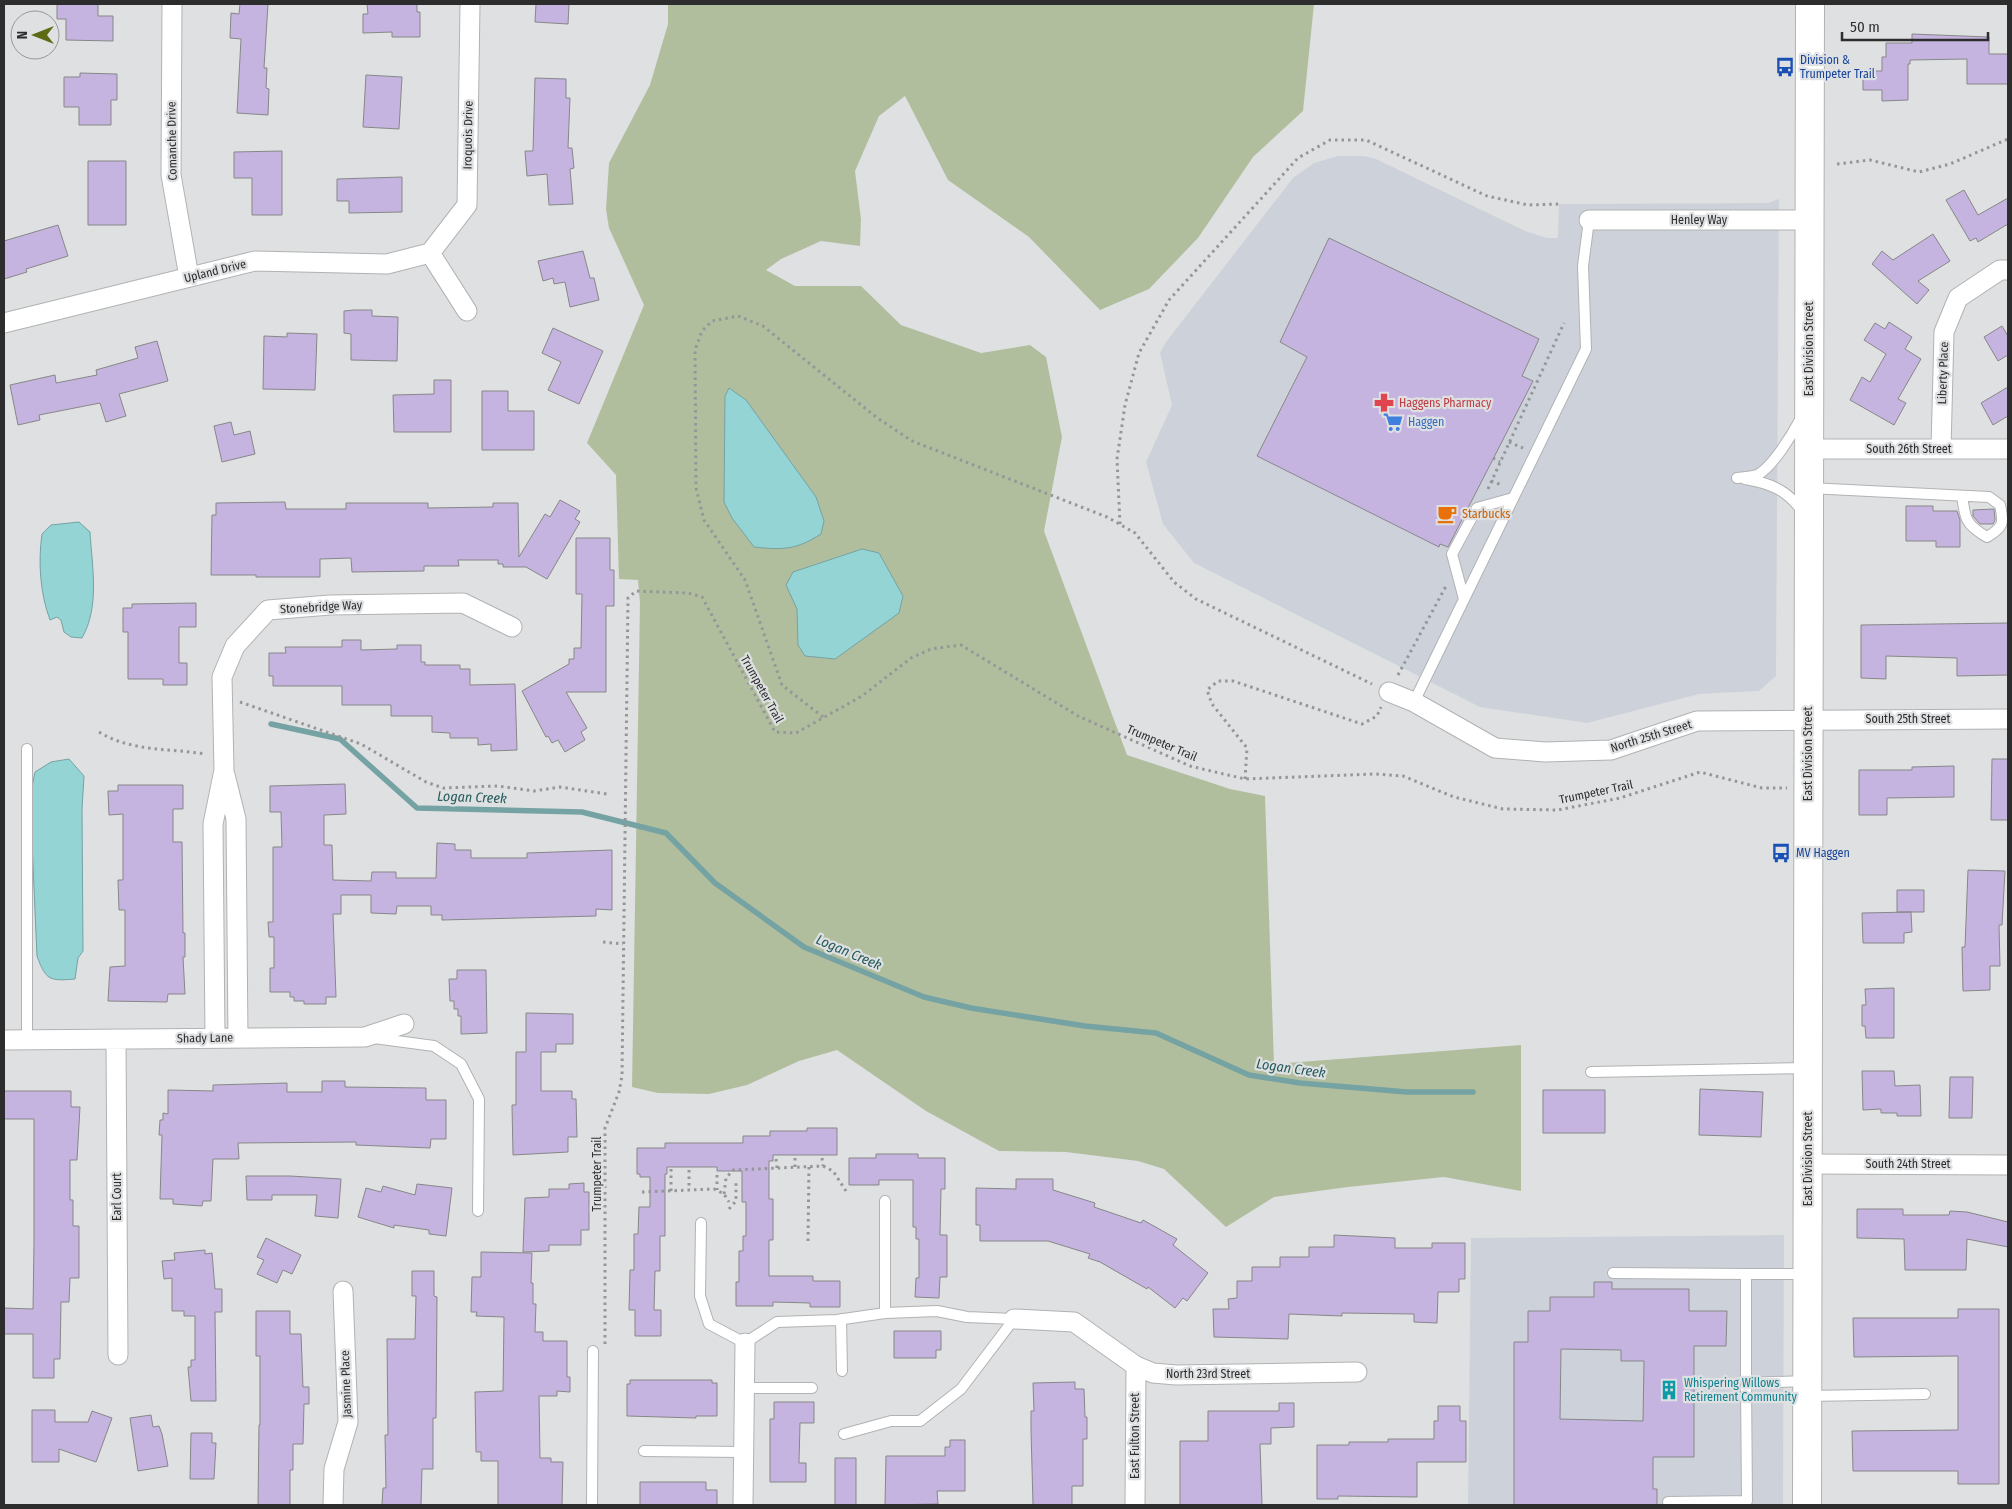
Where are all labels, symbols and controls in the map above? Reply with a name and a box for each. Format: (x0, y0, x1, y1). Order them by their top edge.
north arrow (10, 10, 60, 60)
scale bar (1842, 10, 1988, 42)
text: 50 m (1850, 18, 1880, 36)
text: N (14, 31, 31, 39)
place label: Division & Trumpeter Trail (1800, 53, 1875, 81)
bus stop icon: Division & Trumpeter Trail (1774, 56, 1796, 78)
street label: Iroquois Drive (460, 100, 476, 169)
street label: Comanche Drive (164, 101, 180, 181)
street label: Henley Way (1671, 213, 1728, 227)
street label: Upland Drive (183, 257, 248, 285)
street label: East Division Street (1802, 302, 1816, 396)
street label: Liberty Place (1935, 341, 1951, 405)
pharmacy icon: Haggens Pharmacy (1373, 392, 1395, 414)
place label: Haggens Pharmacy (1399, 396, 1492, 410)
supermarket icon: Haggen (1382, 411, 1404, 433)
place label: Haggen (1408, 415, 1444, 429)
street label: South 26th Street (1866, 442, 1952, 456)
cafe icon: Starbucks (1436, 503, 1458, 525)
place label: Starbucks (1462, 507, 1510, 521)
street label: Stonebridge Way (280, 598, 363, 616)
street label: Trumpeter Trail (738, 653, 786, 725)
street label: East Division Street (1801, 707, 1815, 801)
street label: South 25th Street (1866, 712, 1951, 726)
street label: North 25th Street (1609, 717, 1693, 755)
street label: Trumpeter Trail (1125, 722, 1199, 764)
street label: Trumpeter Trail (1558, 777, 1634, 807)
water label: Logan Creek (437, 788, 507, 807)
bus stop icon: MV Haggen (1770, 842, 1792, 864)
place label: MV Haggen (1796, 846, 1850, 860)
water label: Logan Creek (813, 931, 884, 974)
street label: Shady Lane (177, 1031, 233, 1045)
water label: Logan Creek (1255, 1055, 1327, 1082)
street label: East Division Street (1801, 1112, 1815, 1206)
street label: Trumpeter Trail (590, 1137, 604, 1211)
street label: South 24th Street (1865, 1157, 1951, 1171)
street label: Earl Court (110, 1173, 124, 1221)
street label: Jasmine Place (338, 1350, 354, 1418)
street label: North 23rd Street (1166, 1367, 1250, 1381)
place label: Whispering Willows Retirement Community (1684, 1376, 1797, 1404)
building icon: Whispering Willows Retirement Community (1658, 1379, 1680, 1401)
street label: East Fulton Street (1128, 1393, 1142, 1479)

